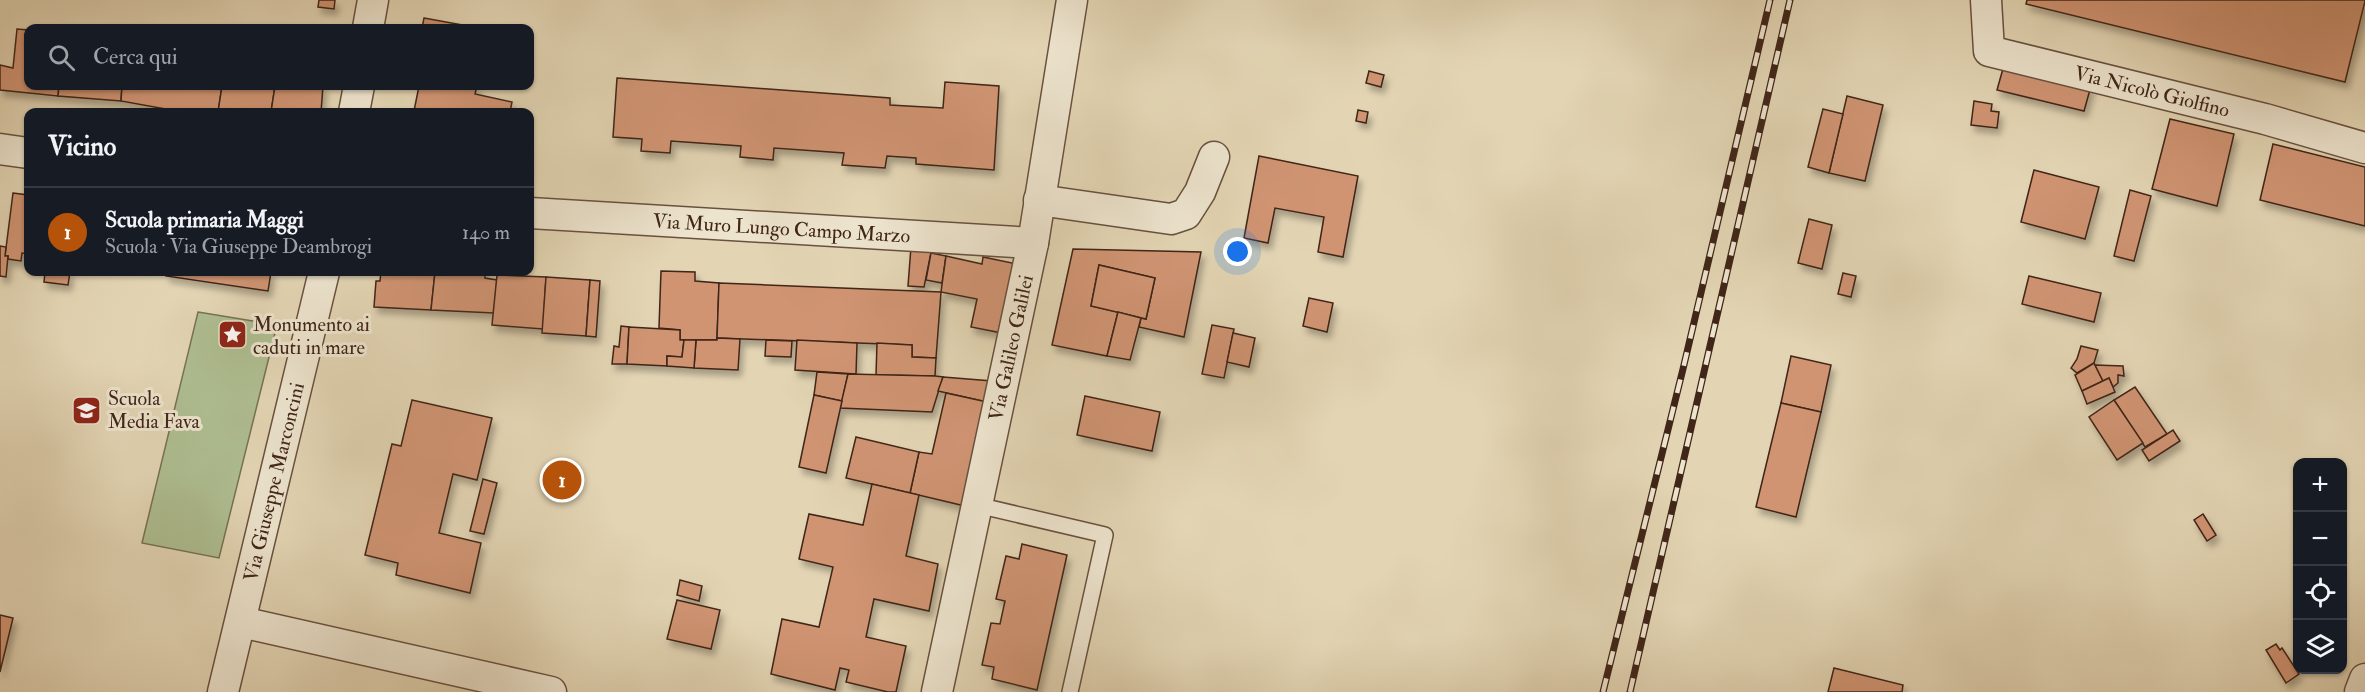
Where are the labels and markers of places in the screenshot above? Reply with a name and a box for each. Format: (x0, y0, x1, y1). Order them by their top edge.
place label: Monumento ai caduti in mare (253, 312, 370, 360)
place icon: Monumento ai caduti in mare (216, 319, 248, 351)
place label: Scuola Media Fava (108, 386, 200, 434)
school or university icon: Scuola Media Fava (71, 394, 103, 426)
pin: 1 (542, 458, 582, 502)

